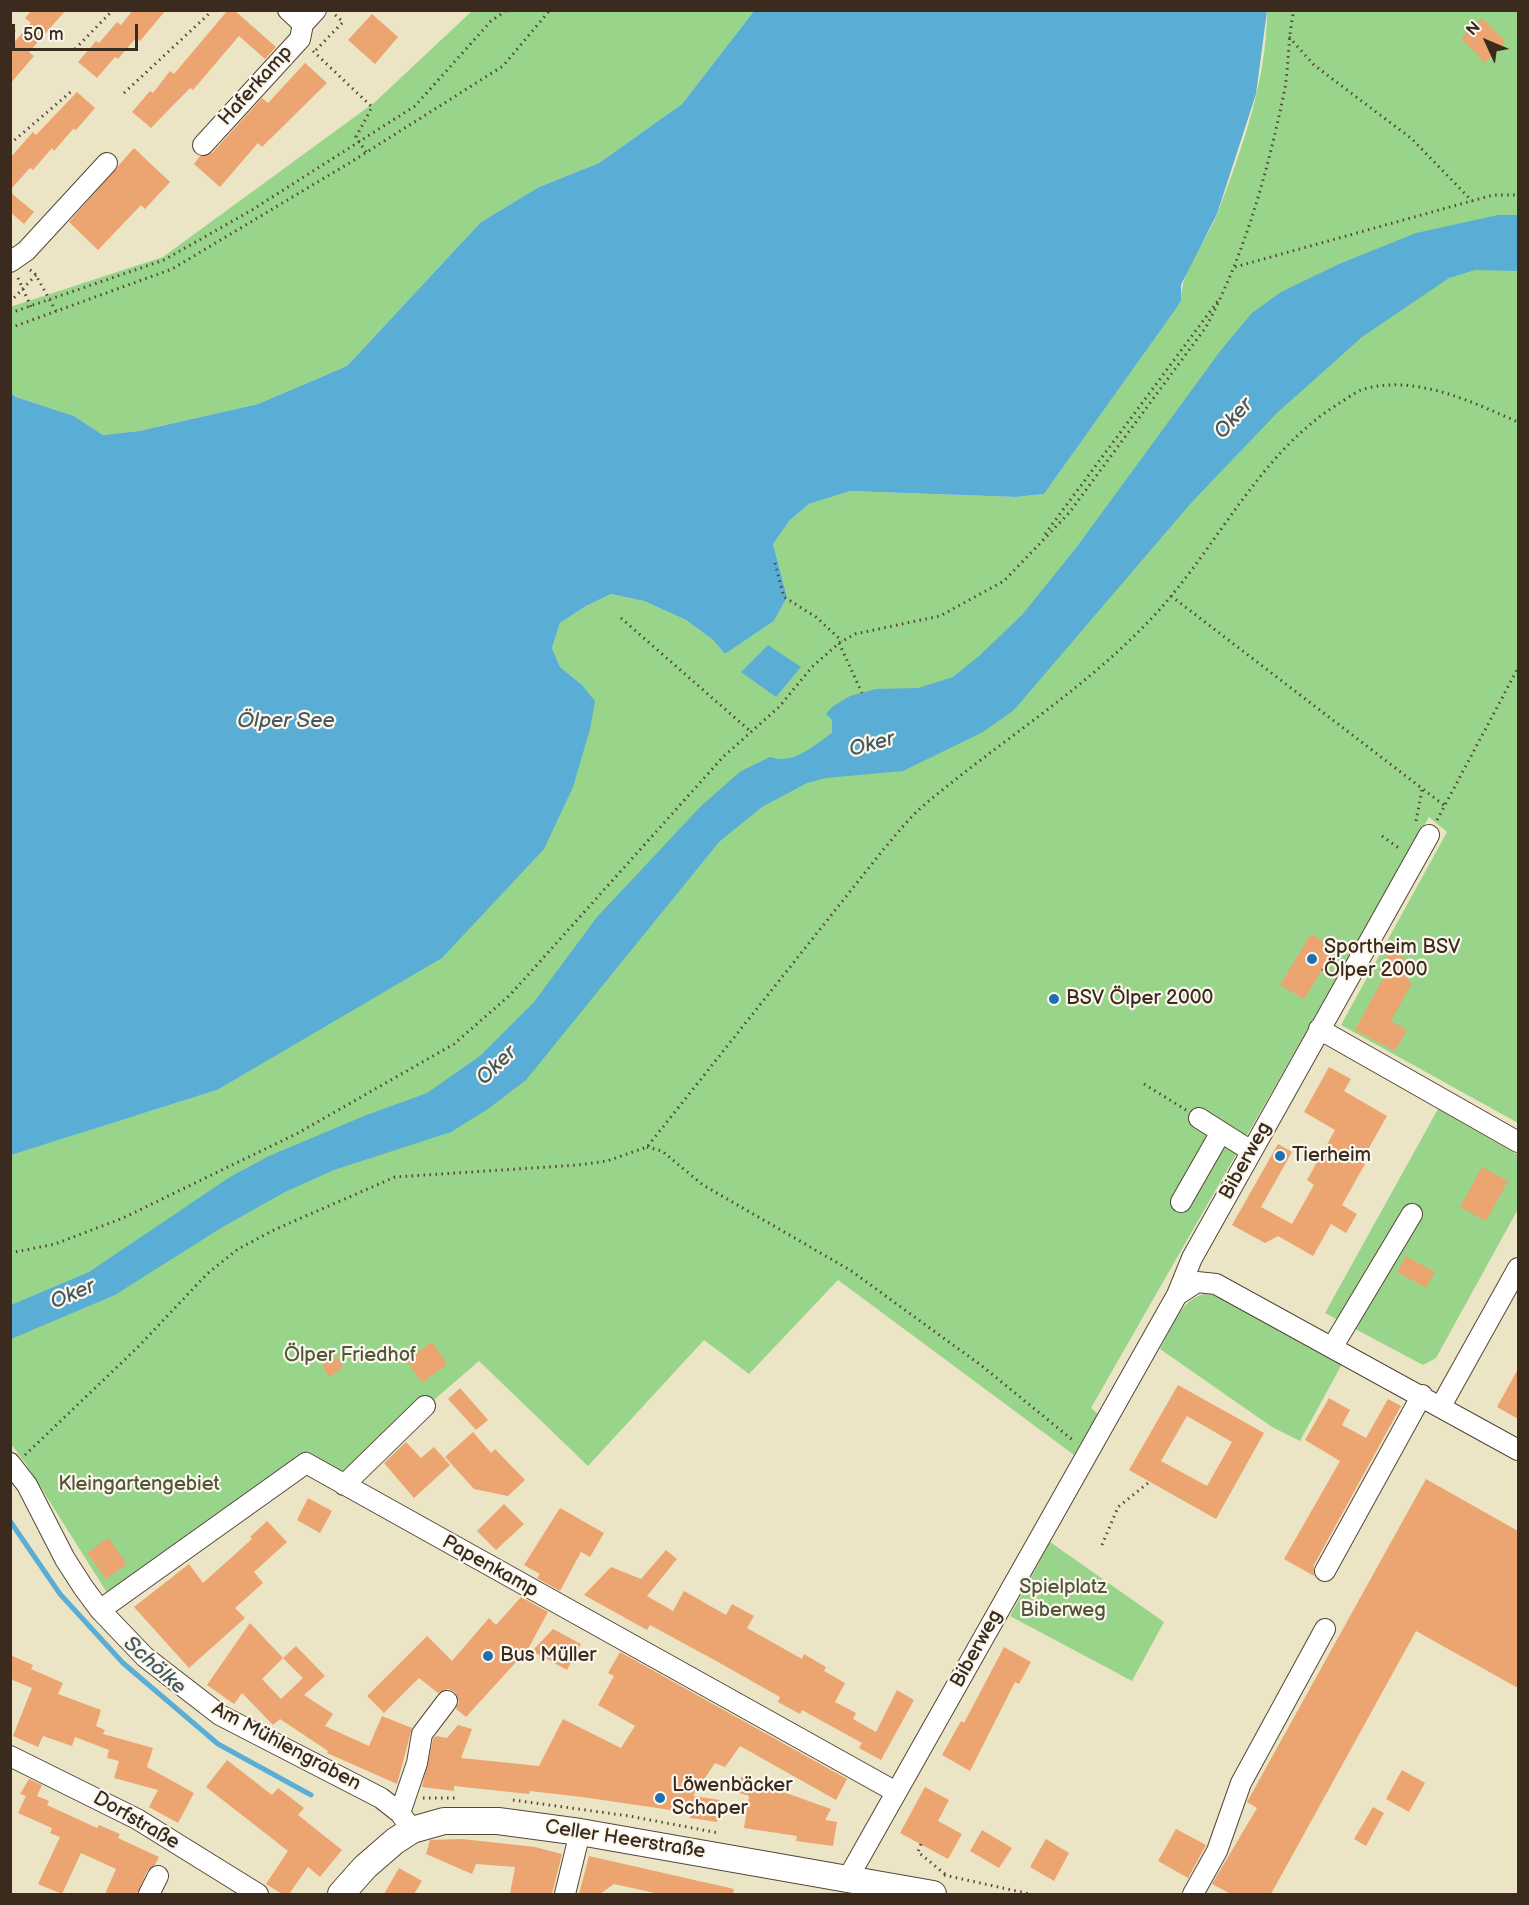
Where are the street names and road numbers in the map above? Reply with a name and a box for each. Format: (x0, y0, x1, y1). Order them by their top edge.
street label: Haferkamp (214, 41, 298, 131)
street label: Biberweg (1215, 1118, 1277, 1204)
street label: Papenkamp (437, 1531, 543, 1603)
street label: Biberweg (946, 1606, 1008, 1692)
street label: Am Mühlengraben (207, 1698, 365, 1796)
street label: Dorfstraße (89, 1787, 183, 1855)
street label: Celler Heerstraße (543, 1815, 707, 1865)

